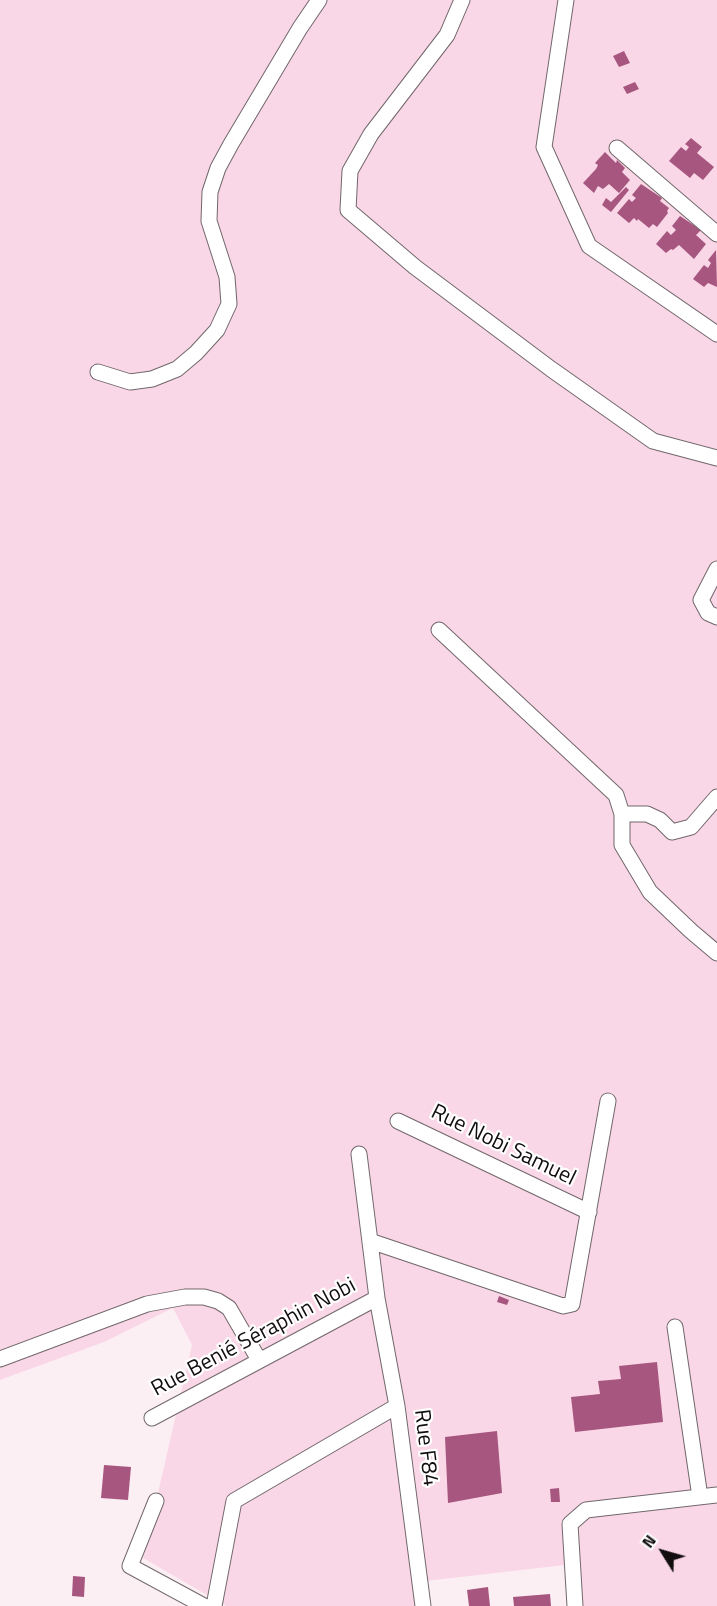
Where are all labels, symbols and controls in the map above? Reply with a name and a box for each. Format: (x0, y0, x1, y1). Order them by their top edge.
street label: Rue Nobi Samuel (426, 1100, 580, 1192)
street label: Rue Benié Séraphin Nobi (147, 1273, 361, 1403)
street label: Rue F84 (407, 1408, 443, 1488)
north arrow (633, 1522, 693, 1582)
text: N (636, 1530, 662, 1553)

